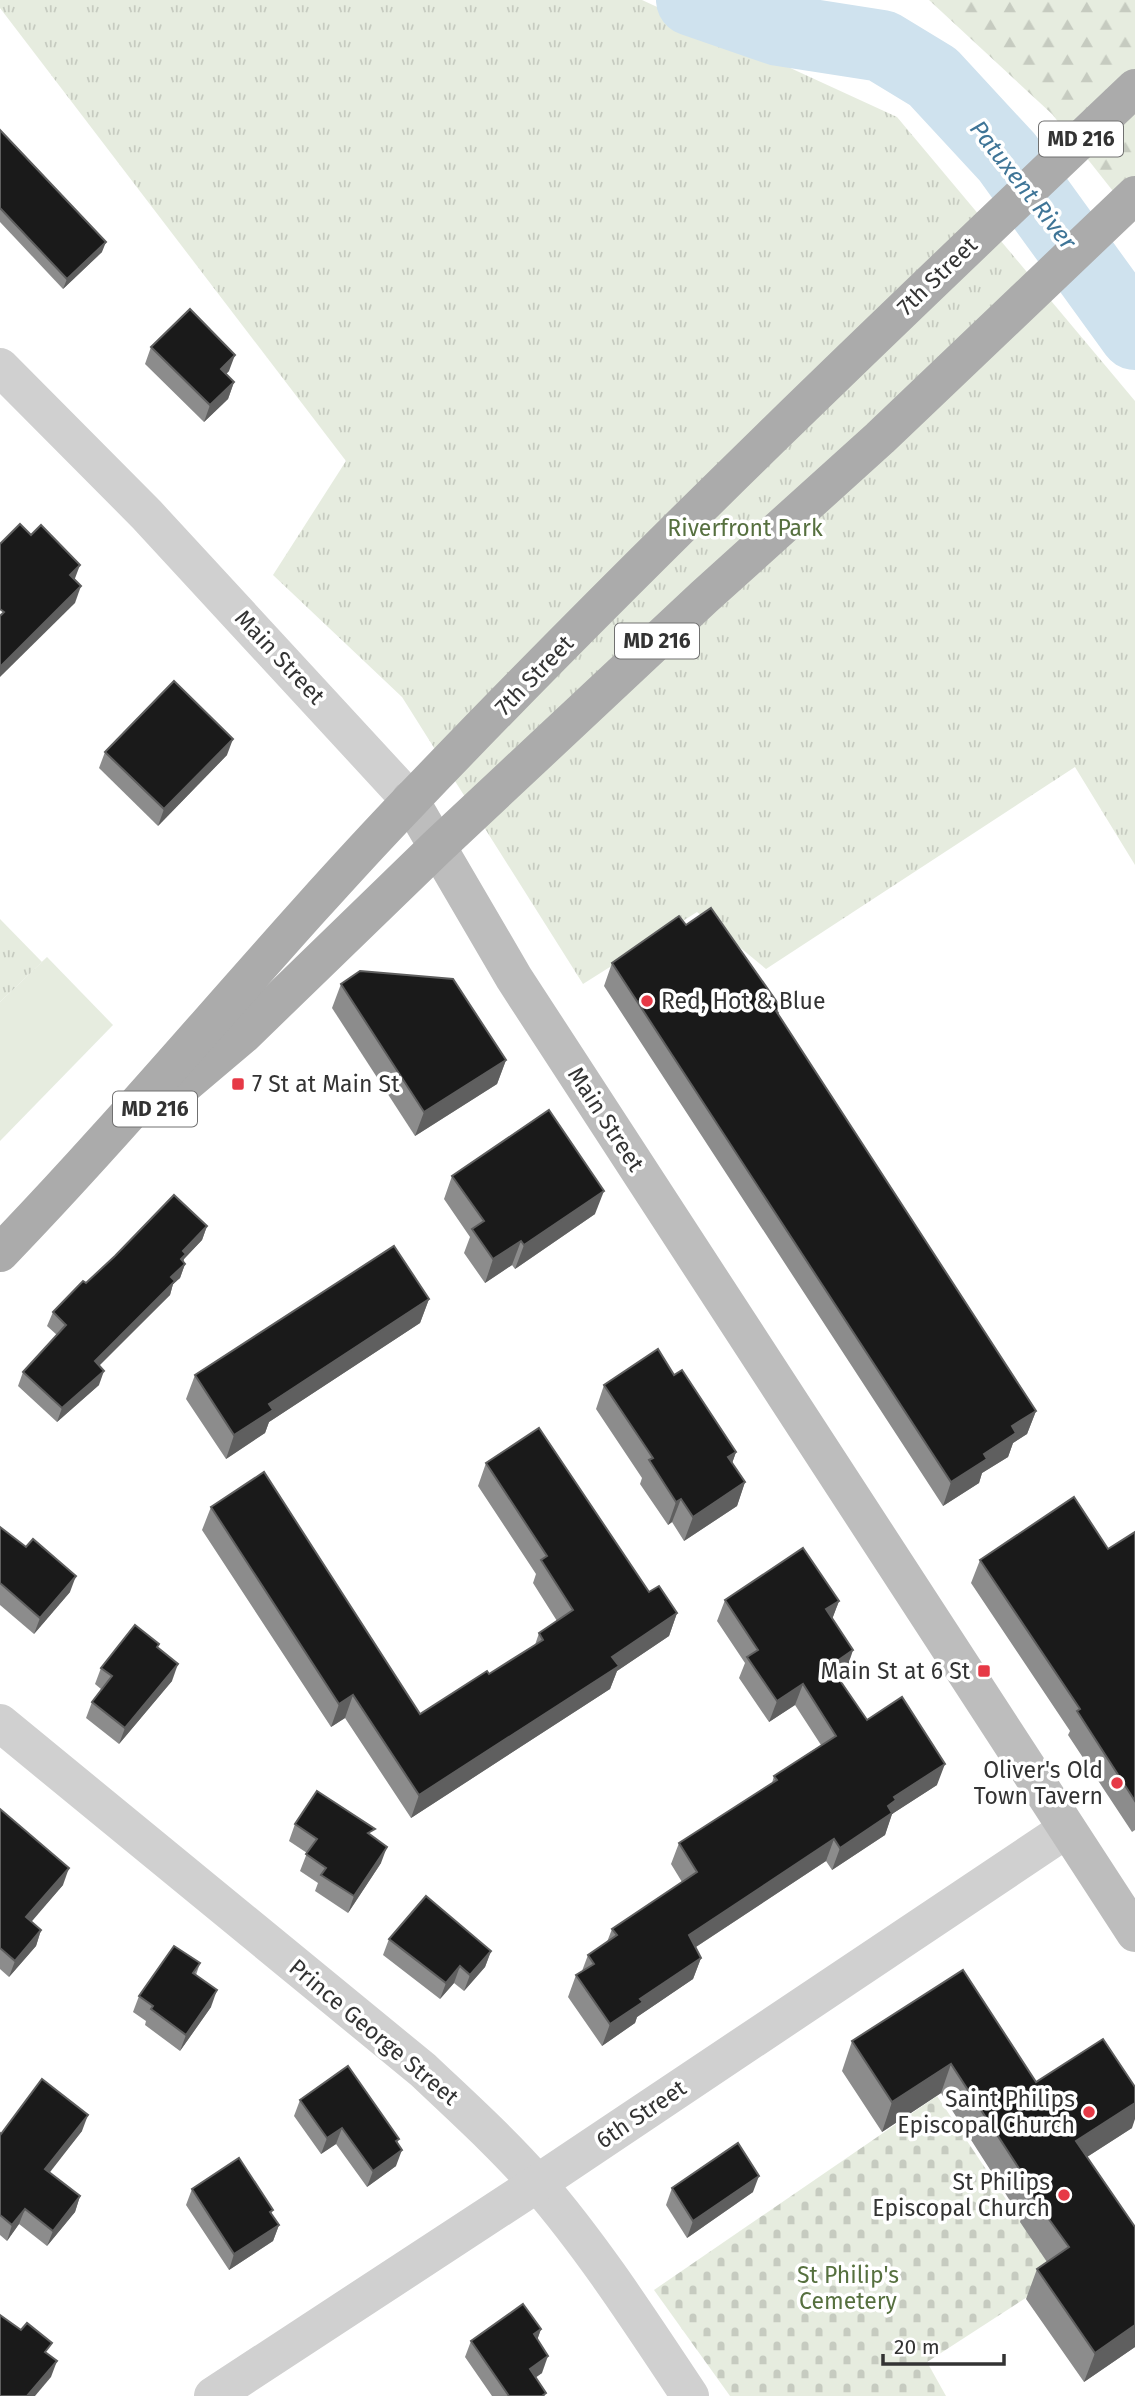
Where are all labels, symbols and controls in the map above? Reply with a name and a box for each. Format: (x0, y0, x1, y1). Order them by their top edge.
water label: Patuxent River (964, 115, 1082, 256)
road number: MD 216 (1039, 122, 1123, 156)
street label: 7th Street (891, 231, 983, 321)
park label: Riverfront Park (667, 514, 823, 542)
street label: Main Street (229, 604, 331, 711)
road number: MD 216 (615, 624, 699, 658)
street label: 7th Street (489, 629, 579, 721)
place label: Red, Hot & Blue (661, 987, 825, 1015)
marker: Red, Hot & Blue (639, 993, 655, 1009)
street label: Main Street (562, 1062, 650, 1177)
place label: 7 St at Main St (252, 1070, 400, 1098)
marker: 7 St at Main St (230, 1076, 246, 1092)
road number: MD 216 (113, 1092, 197, 1126)
place label: Main St at 6 St (820, 1657, 971, 1685)
marker: Main St at 6 St (976, 1663, 992, 1679)
place label: Oliver's Old Town Tavern (974, 1756, 1103, 1810)
marker: Oliver's Old Town Tavern (1109, 1775, 1125, 1791)
street label: Prince George Street (284, 1953, 465, 2111)
street label: 6th Street (591, 2073, 692, 2154)
place label: Saint Philips Episcopal Church (897, 2085, 1075, 2139)
marker: Saint Philips Episcopal Church (1081, 2104, 1097, 2120)
place label: St Philips Episcopal Church (872, 2168, 1050, 2222)
marker: St Philips Episcopal Church (1056, 2187, 1072, 2203)
park label: St Philip's Cemetery (797, 2261, 899, 2315)
scale bar (883, 2322, 1004, 2366)
text: 20 m (894, 2334, 940, 2360)

